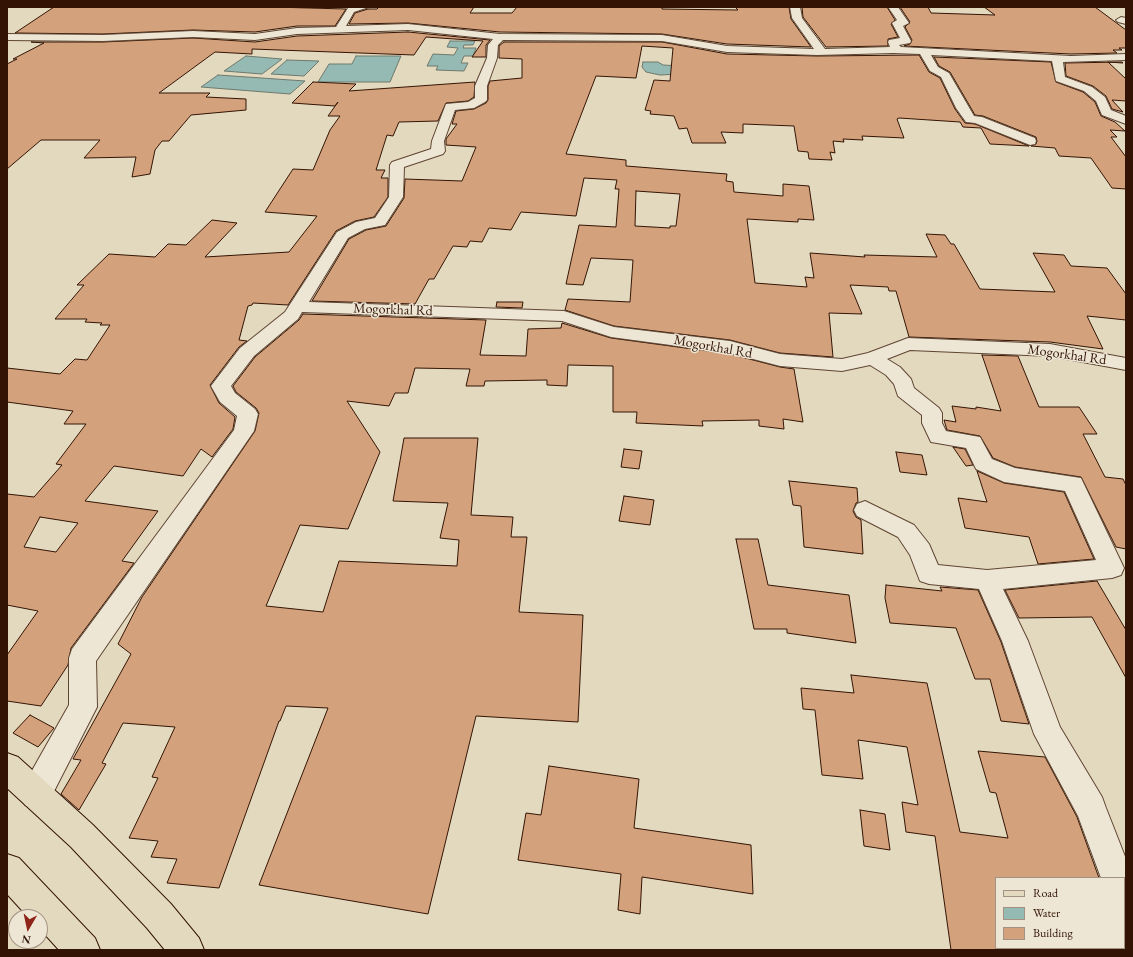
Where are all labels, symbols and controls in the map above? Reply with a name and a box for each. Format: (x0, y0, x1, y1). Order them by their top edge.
street label: Mogorkhal Rd (353, 300, 433, 320)
street label: Mogorkhal Rd (672, 332, 754, 362)
street label: Mogorkhal Rd (1026, 341, 1108, 369)
legend (995, 877, 1125, 949)
text: Road (1033, 885, 1058, 901)
text: Water (1033, 905, 1060, 921)
north arrow (8, 909, 48, 949)
text: Building (1033, 925, 1073, 941)
text: N (21, 932, 32, 947)

